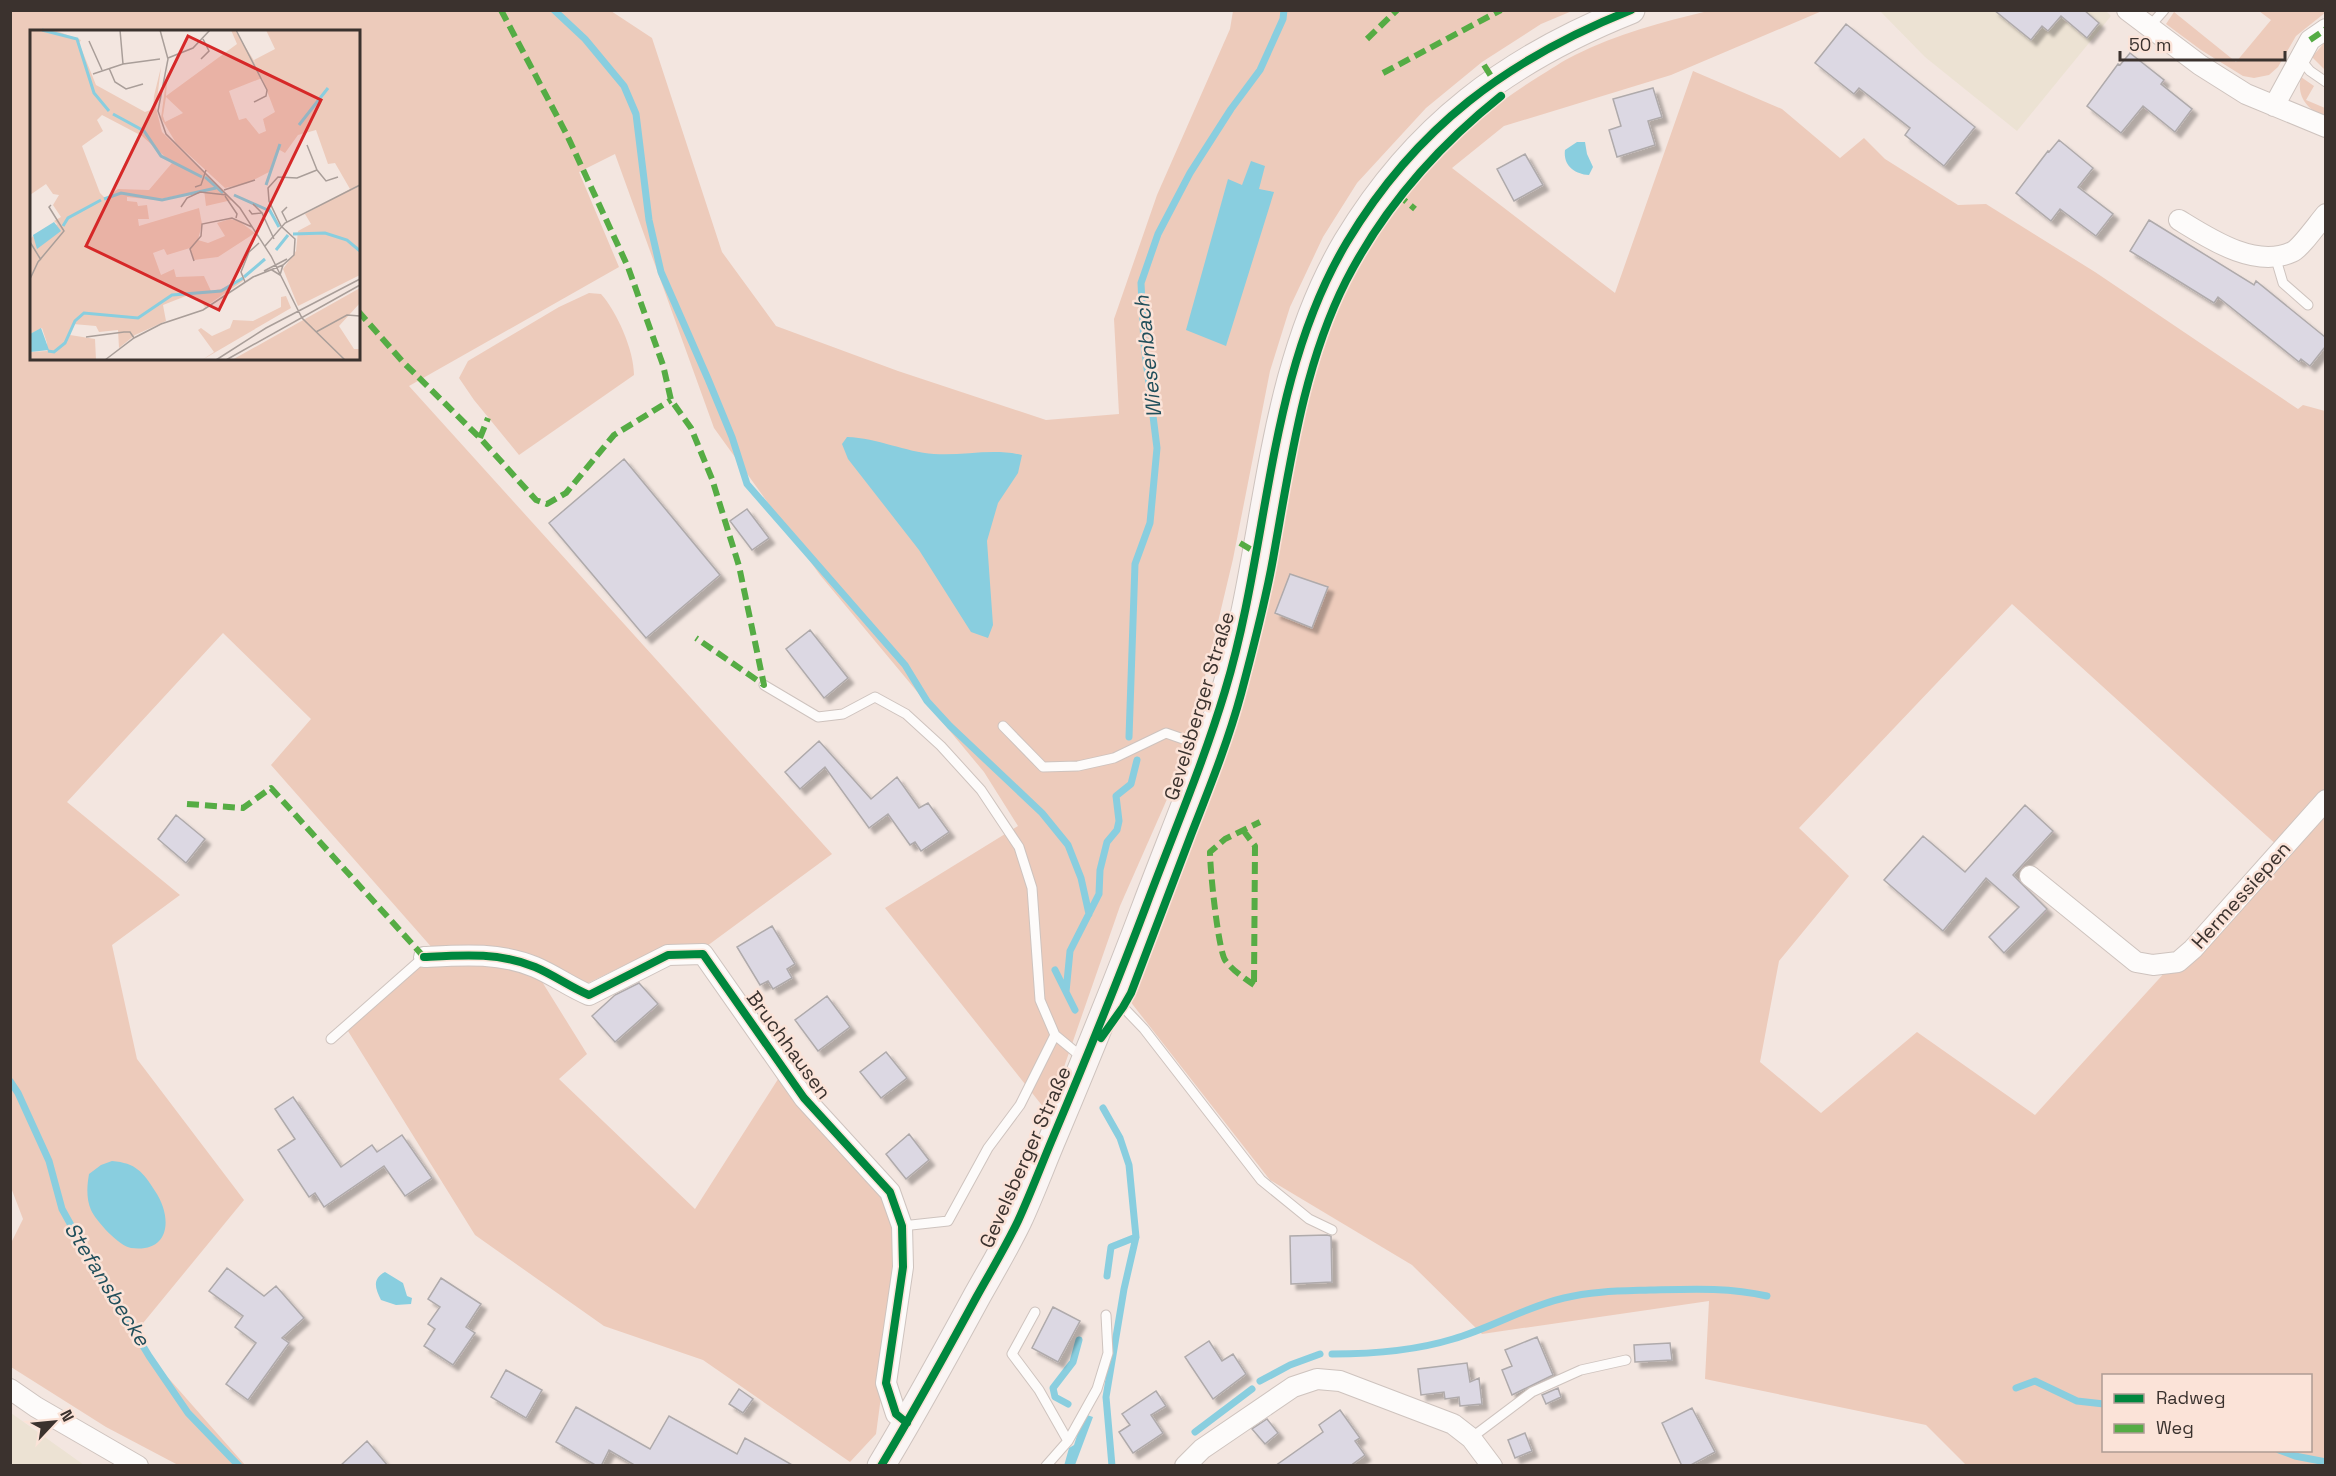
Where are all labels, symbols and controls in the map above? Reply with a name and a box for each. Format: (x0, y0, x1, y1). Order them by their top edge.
scale bar (2120, 24, 2285, 62)
inset map (30, 30, 360, 360)
text: 50 m (2129, 33, 2171, 56)
water label: Wiesenbach (1128, 293, 1167, 420)
street label: Gevelsberger Straße (1158, 608, 1240, 804)
street label: Hermessiepen (2186, 836, 2296, 954)
street label: Bruchhausen (741, 986, 837, 1104)
street label: Gevelsberger Straße (973, 1062, 1077, 1252)
water label: Stefansbecke (59, 1217, 157, 1352)
legend (2102, 1374, 2312, 1452)
text: Radweg (2156, 1386, 2226, 1409)
north arrow (24, 1392, 84, 1452)
text: N (55, 1406, 79, 1425)
text: Weg (2156, 1416, 2194, 1439)

